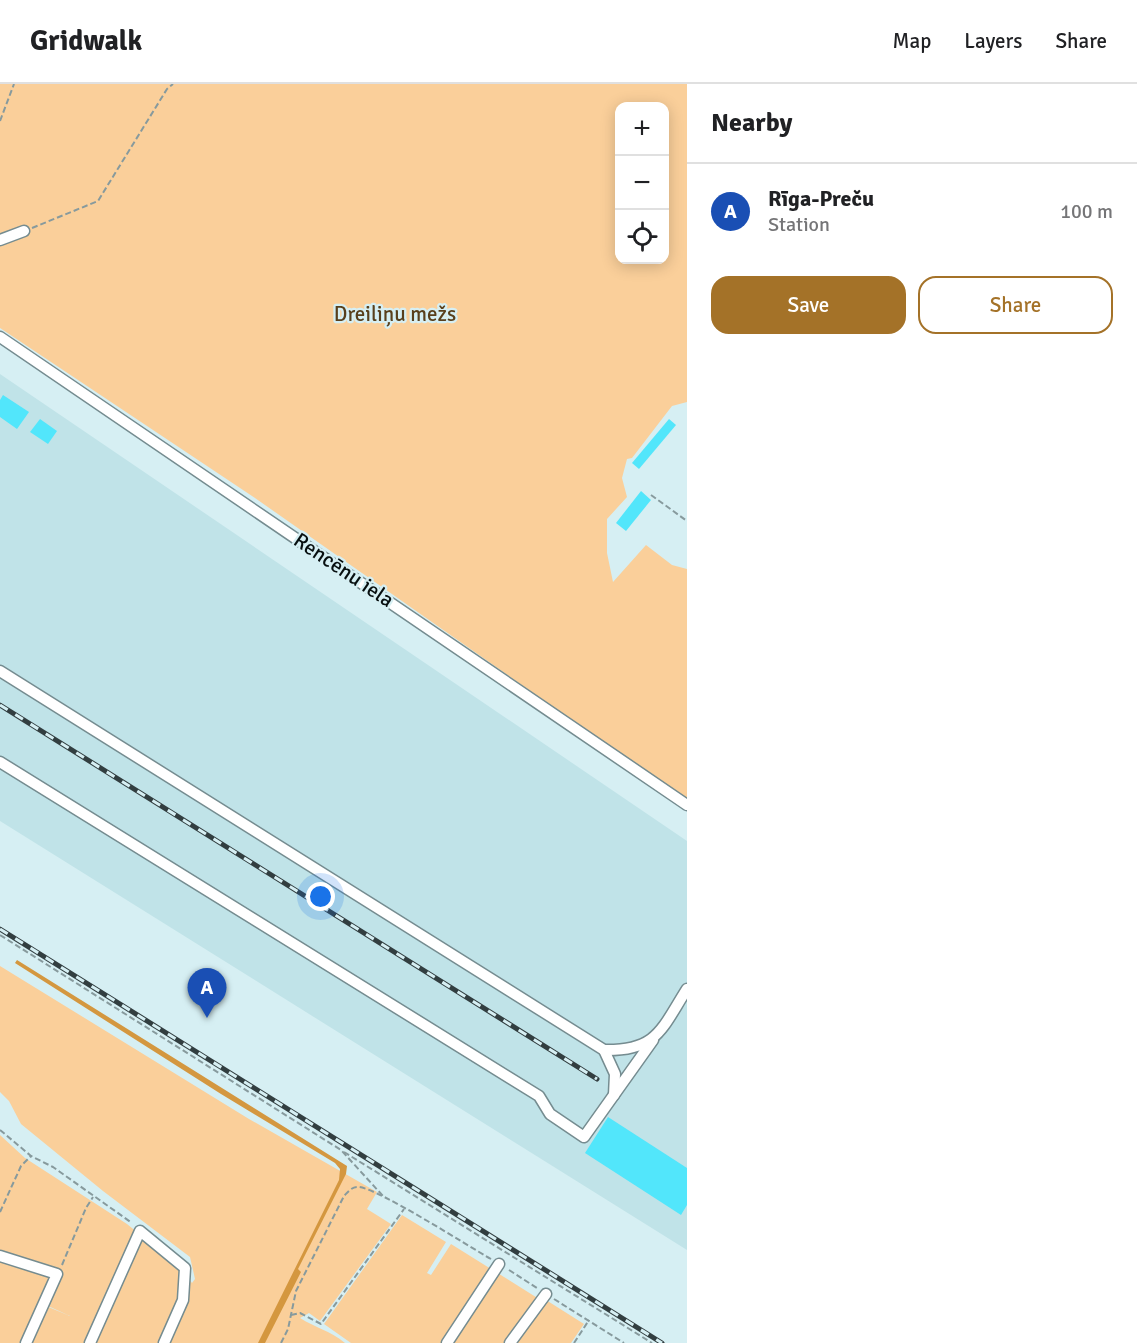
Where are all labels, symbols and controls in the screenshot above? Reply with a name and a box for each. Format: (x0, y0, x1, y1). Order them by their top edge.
text: Gridwalk (30, 24, 142, 58)
text: Map (893, 28, 931, 54)
text: Layers (964, 28, 1022, 54)
text: Share (1055, 28, 1107, 54)
map controls (615, 102, 669, 264)
button: + (615, 102, 669, 156)
text: Nearby (711, 107, 792, 139)
button: − (615, 156, 669, 210)
text: Rīga-Preču (768, 185, 874, 212)
text: A (724, 199, 737, 224)
text: 100 m (1060, 199, 1113, 224)
button: locate (615, 210, 669, 264)
text: Station (768, 212, 830, 237)
button: Save (711, 276, 906, 334)
button: Share (918, 276, 1113, 334)
park label: Dreiliņu mežs (334, 301, 456, 327)
street label: Rencēnu iela (289, 527, 399, 613)
your location (306, 882, 335, 911)
pin: A (188, 968, 226, 1018)

